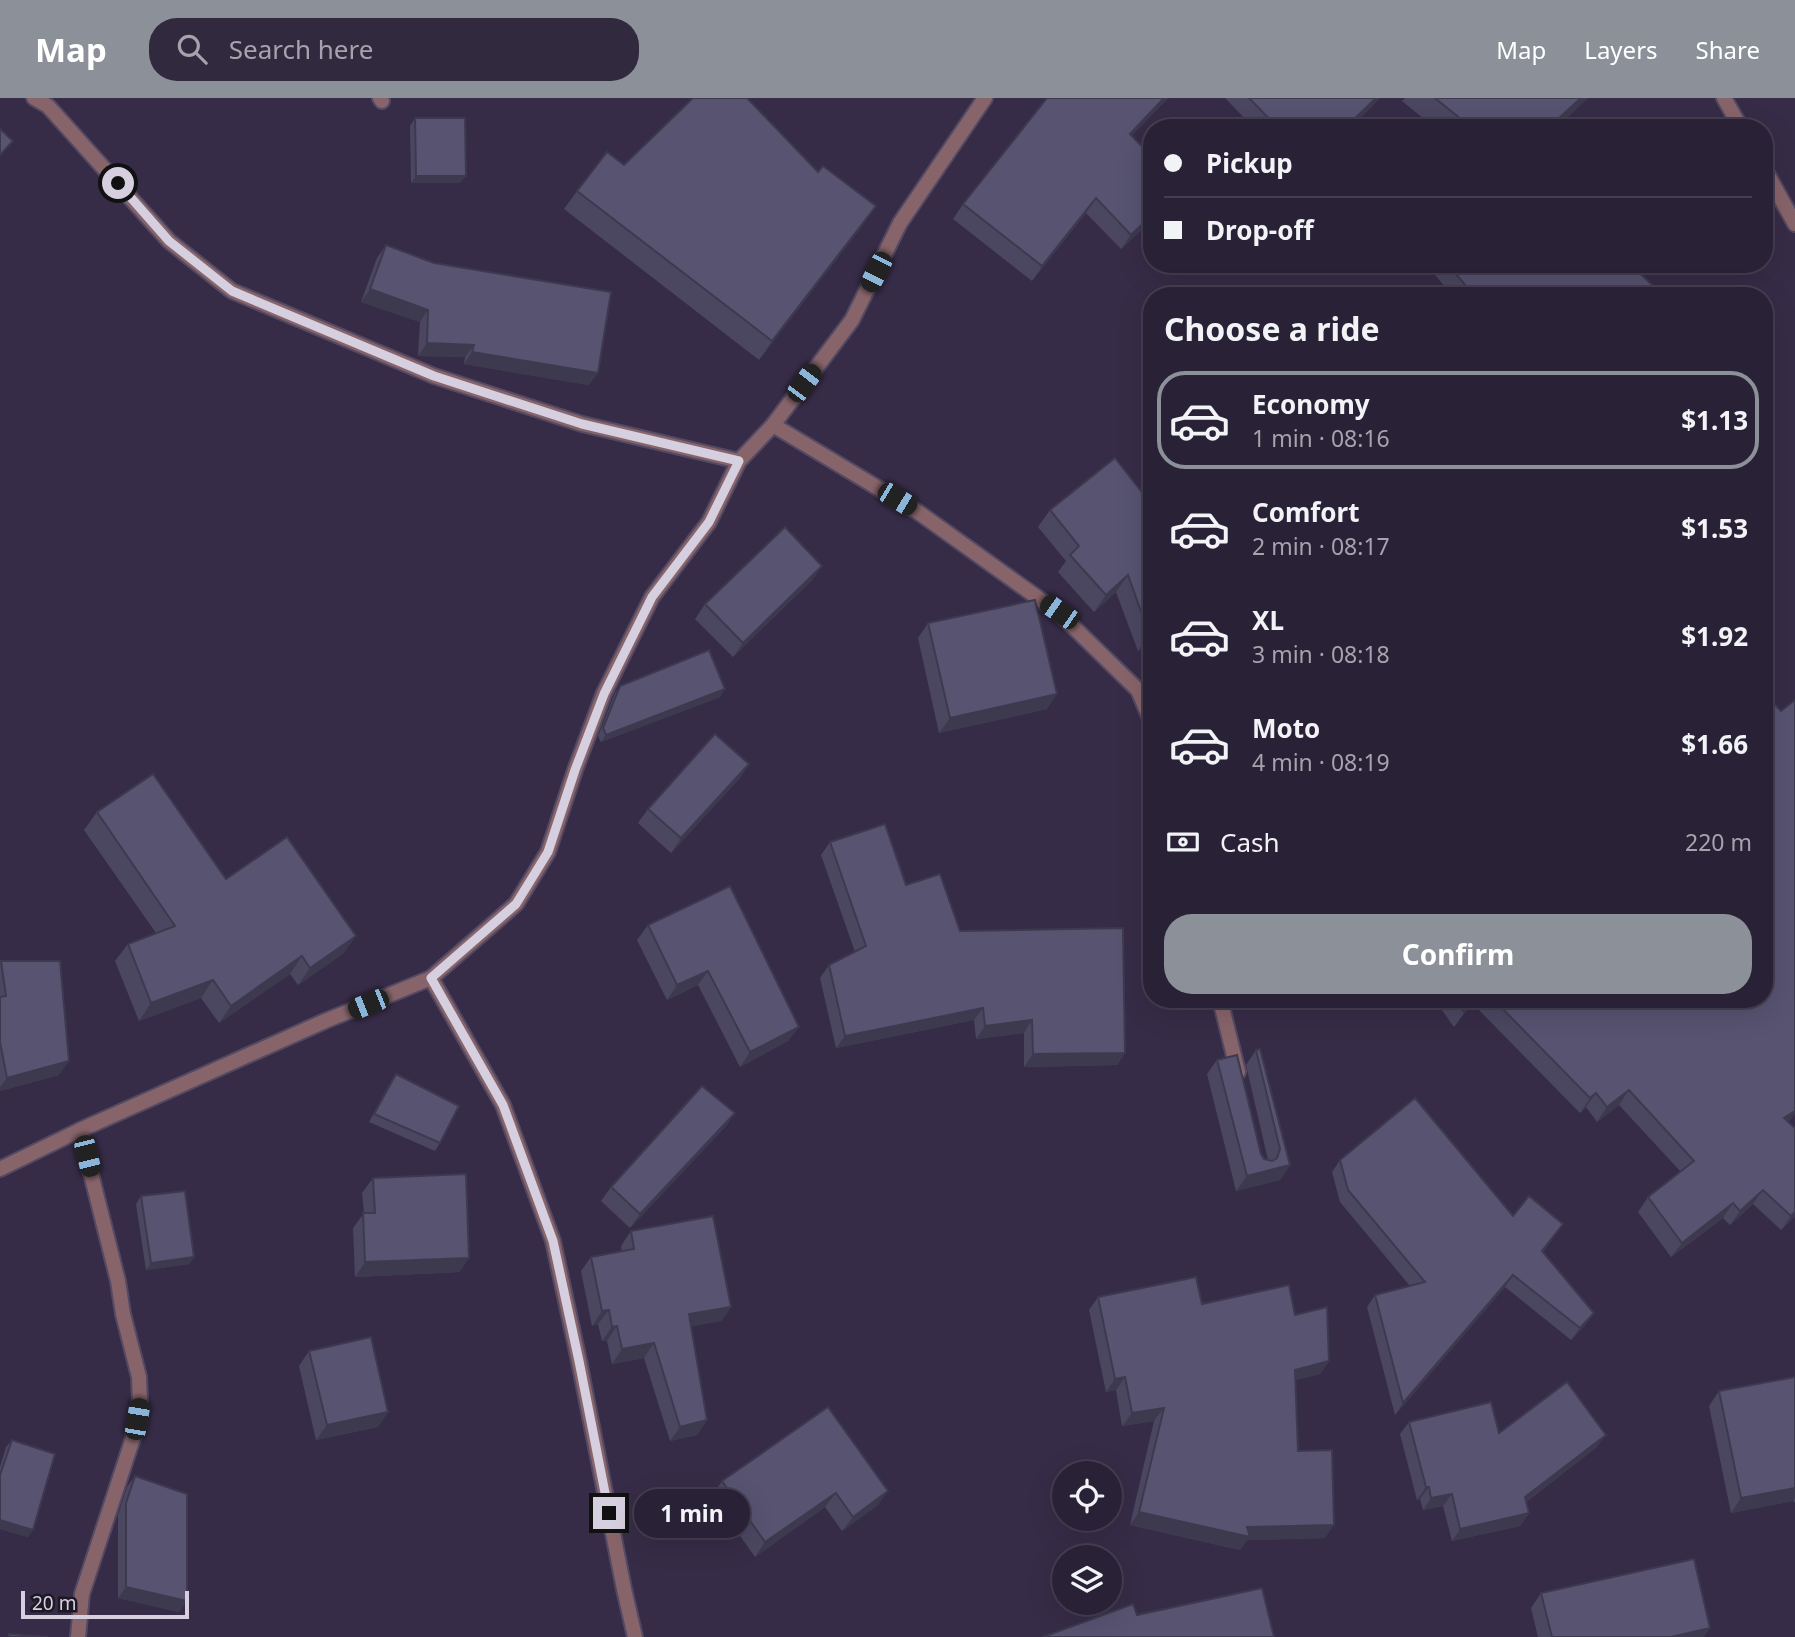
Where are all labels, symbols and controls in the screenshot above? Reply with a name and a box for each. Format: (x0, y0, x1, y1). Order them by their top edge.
search box (149, 18, 639, 81)
text: Map (35, 27, 107, 72)
icon: search (173, 30, 211, 68)
text: Search here (229, 31, 373, 67)
text: Map (1496, 33, 1546, 66)
text: Layers (1584, 33, 1658, 66)
text: Share (1696, 33, 1760, 66)
text: Pickup (1206, 145, 1293, 181)
route start (102, 167, 134, 199)
text: Drop-off (1206, 212, 1313, 248)
car (858, 249, 895, 295)
text: Choose a ride (1164, 307, 1380, 350)
car (783, 360, 826, 406)
text: Economy (1252, 386, 1370, 422)
icon: car (1168, 389, 1231, 452)
text: $1.13 (1681, 402, 1748, 438)
text: 1 min · 08:16 (1252, 422, 1390, 454)
car (874, 479, 921, 519)
text: Comfort (1252, 494, 1360, 530)
icon: car (1168, 497, 1231, 560)
text: $1.53 (1681, 510, 1748, 546)
text: 2 min · 08:17 (1252, 530, 1390, 562)
car (1036, 591, 1083, 633)
text: XL (1252, 602, 1284, 638)
icon: car (1168, 605, 1231, 668)
text: $1.92 (1681, 618, 1748, 654)
text: 3 min · 08:18 (1252, 638, 1390, 670)
text: Moto (1252, 710, 1320, 746)
icon: car (1168, 713, 1231, 776)
text: $1.66 (1681, 726, 1748, 762)
text: 4 min · 08:19 (1252, 746, 1390, 778)
icon: cash (1164, 823, 1202, 861)
text: Cash (1220, 824, 1280, 860)
text: 220 m (1685, 826, 1752, 858)
button: Confirm (1164, 914, 1752, 994)
car (345, 986, 392, 1022)
car (72, 1133, 103, 1179)
car (124, 1396, 151, 1442)
map controls (1052, 1461, 1122, 1615)
button: locate (1052, 1461, 1122, 1531)
callout: 1 min (634, 1488, 749, 1538)
route end (593, 1497, 625, 1529)
text: 1 min (660, 1497, 724, 1529)
button: layers (1052, 1545, 1122, 1615)
scale bar (21, 1588, 189, 1620)
text: 20 m (32, 1590, 76, 1616)

